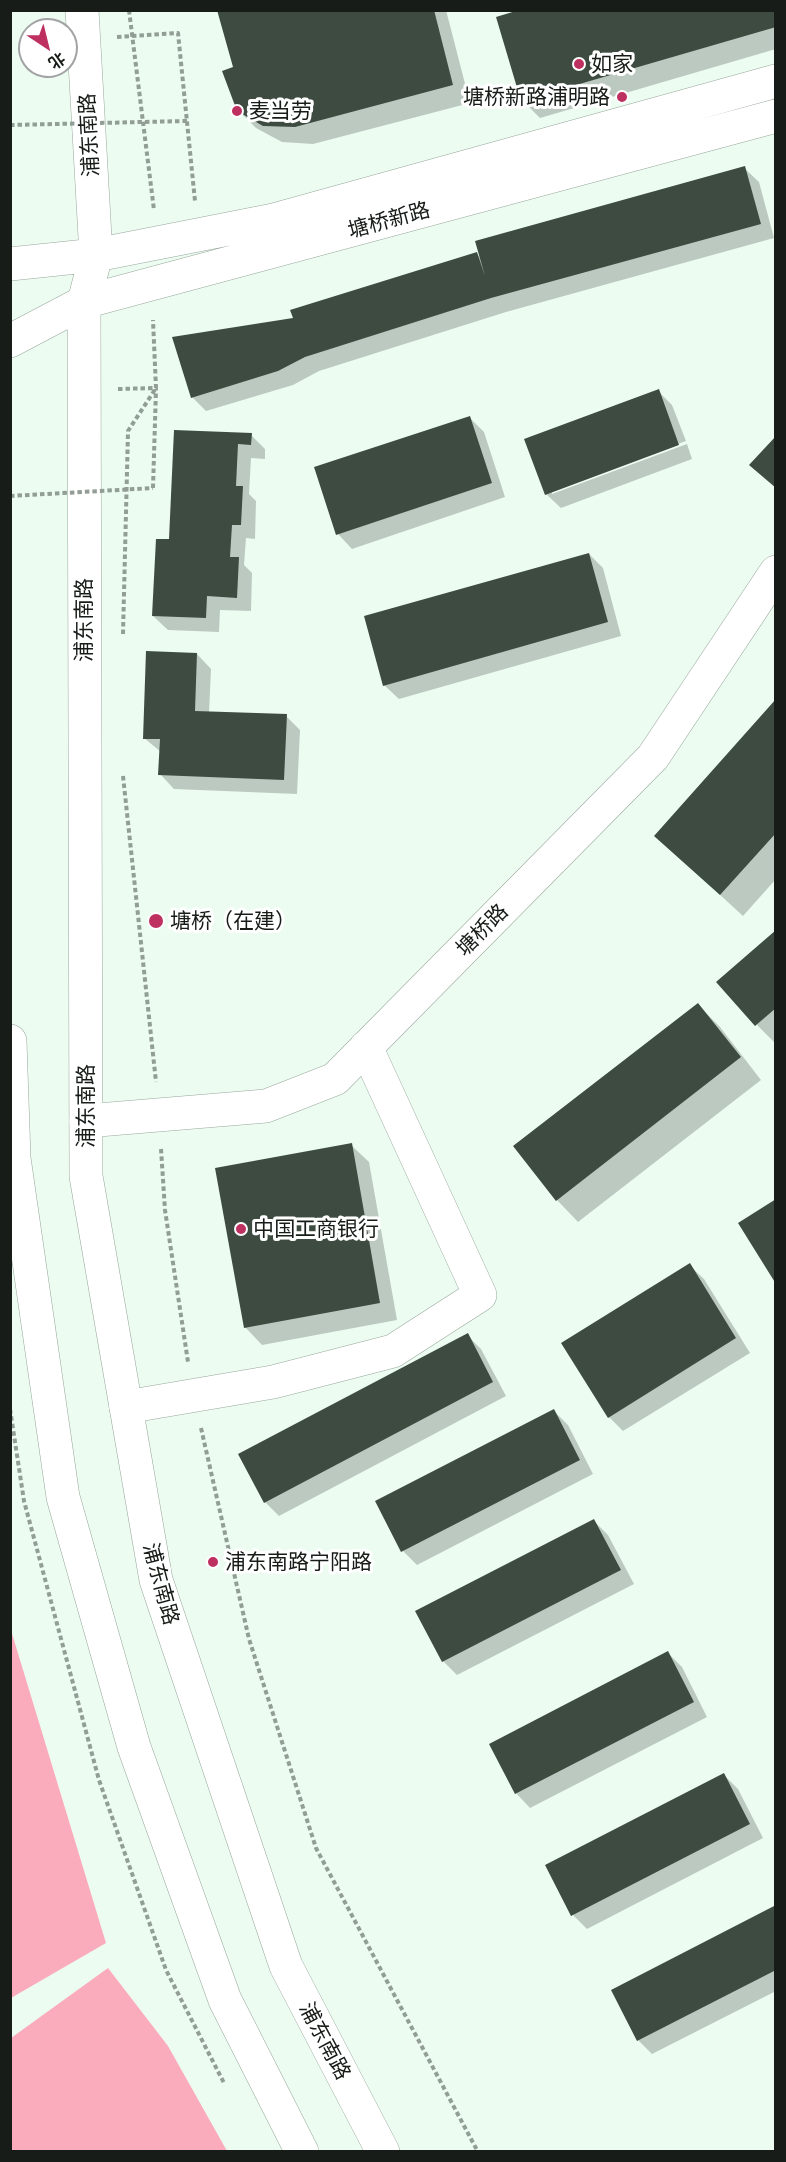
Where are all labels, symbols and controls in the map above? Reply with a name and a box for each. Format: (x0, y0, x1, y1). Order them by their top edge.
north arrow (18, 18, 78, 78)
text: 北 (45, 49, 69, 74)
place label: 如家 (591, 51, 633, 77)
marker: 如家 (572, 57, 586, 71)
place label: 塘桥新路浦明路 (463, 84, 610, 110)
marker: 塘桥新路浦明路 (615, 90, 629, 104)
street label: 浦东南路 (74, 92, 104, 178)
place label: 麦当劳 (249, 98, 312, 124)
marker: 麦当劳 (230, 104, 244, 118)
street label: 塘桥新路 (345, 197, 433, 243)
street label: 浦东南路 (71, 578, 97, 662)
street label: 塘桥路 (451, 899, 513, 961)
place label: 塘桥（在建） (170, 908, 296, 934)
marker: 塘桥（在建） (147, 912, 165, 930)
street label: 浦东南路 (73, 1064, 99, 1148)
place label: 中国工商银行 (253, 1216, 379, 1242)
marker: 中国工商银行 (234, 1222, 248, 1236)
street label: 浦东南路 (138, 1540, 184, 1628)
place label: 浦东南路宁阳路 (225, 1549, 372, 1575)
marker: 浦东南路宁阳路 (206, 1555, 220, 1569)
street label: 浦东南路 (294, 1998, 356, 2084)

